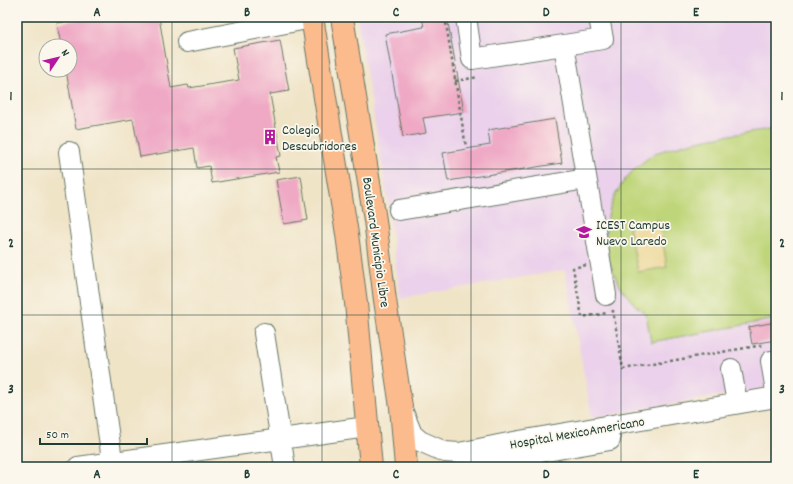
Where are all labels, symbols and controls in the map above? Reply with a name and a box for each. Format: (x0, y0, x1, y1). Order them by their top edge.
text: A (93, 4, 101, 23)
text: B (244, 4, 250, 23)
text: C (393, 4, 400, 23)
text: D (543, 4, 550, 23)
text: E (693, 4, 700, 23)
north arrow (38, 38, 78, 78)
text: N (56, 47, 73, 61)
text: 1 (10, 88, 13, 107)
text: 1 (781, 88, 784, 107)
place label: Colegio Descubridores (282, 121, 357, 157)
building icon: Colegio Descubridores (261, 128, 279, 146)
street label: Boulevard Municipio Libre (356, 176, 394, 309)
place label: ICEST Campus Nuevo Laredo (596, 216, 670, 252)
school or university icon: ICEST Campus Nuevo Laredo (575, 223, 593, 241)
text: 2 (8, 235, 14, 254)
text: 2 (779, 235, 785, 254)
text: 3 (8, 381, 14, 400)
text: 3 (779, 381, 785, 400)
street label: Hospital MexicoAmericano (508, 412, 646, 456)
scale bar (40, 420, 147, 446)
text: 50 m (46, 427, 69, 444)
text: A (93, 466, 101, 484)
text: B (244, 466, 250, 484)
text: C (393, 466, 400, 484)
text: D (543, 466, 550, 484)
text: E (693, 466, 700, 484)

